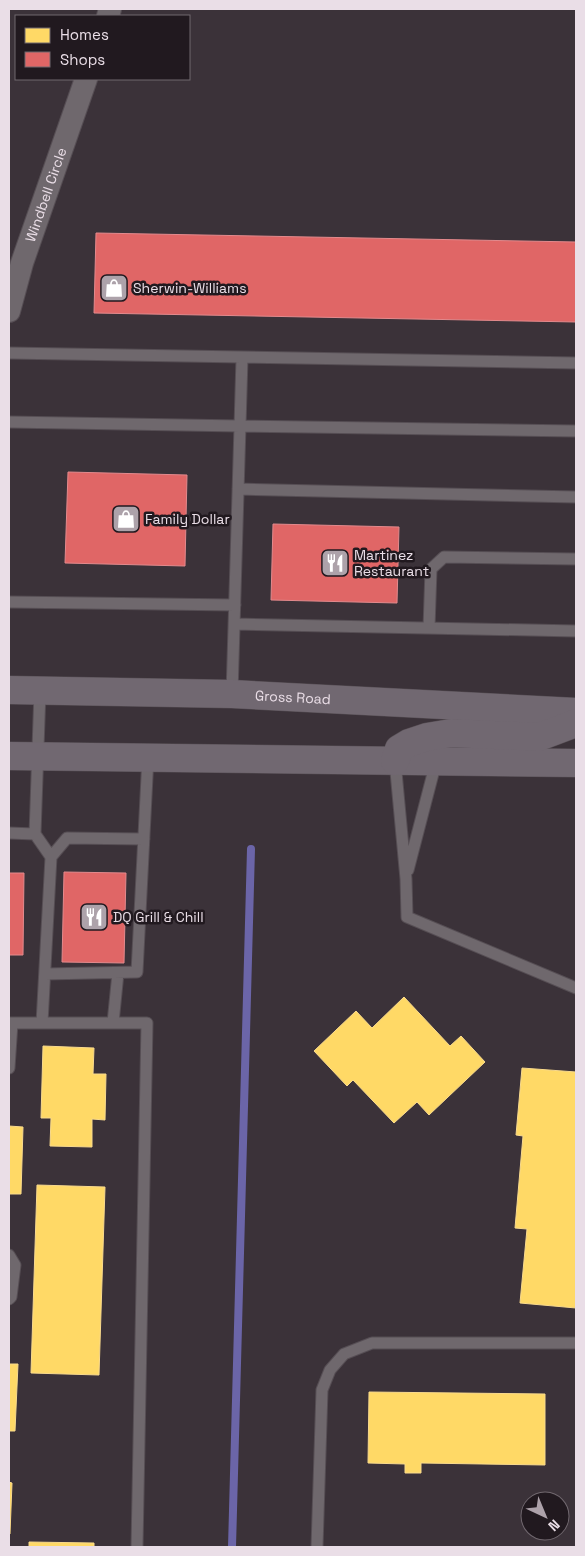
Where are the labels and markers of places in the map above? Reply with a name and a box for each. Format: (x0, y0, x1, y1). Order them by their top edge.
shop icon: Sherwin-Williams (99, 273, 129, 303)
place label: Sherwin-Williams (133, 279, 247, 297)
shop icon: Family Dollar (111, 504, 141, 534)
place label: Family Dollar (145, 510, 230, 528)
place label: Martinez Restaurant (354, 546, 429, 580)
restaurant icon: Martinez Restaurant (320, 548, 350, 578)
restaurant icon: DQ Grill & Chill (79, 902, 109, 932)
place label: DQ Grill & Chill (113, 908, 204, 926)

